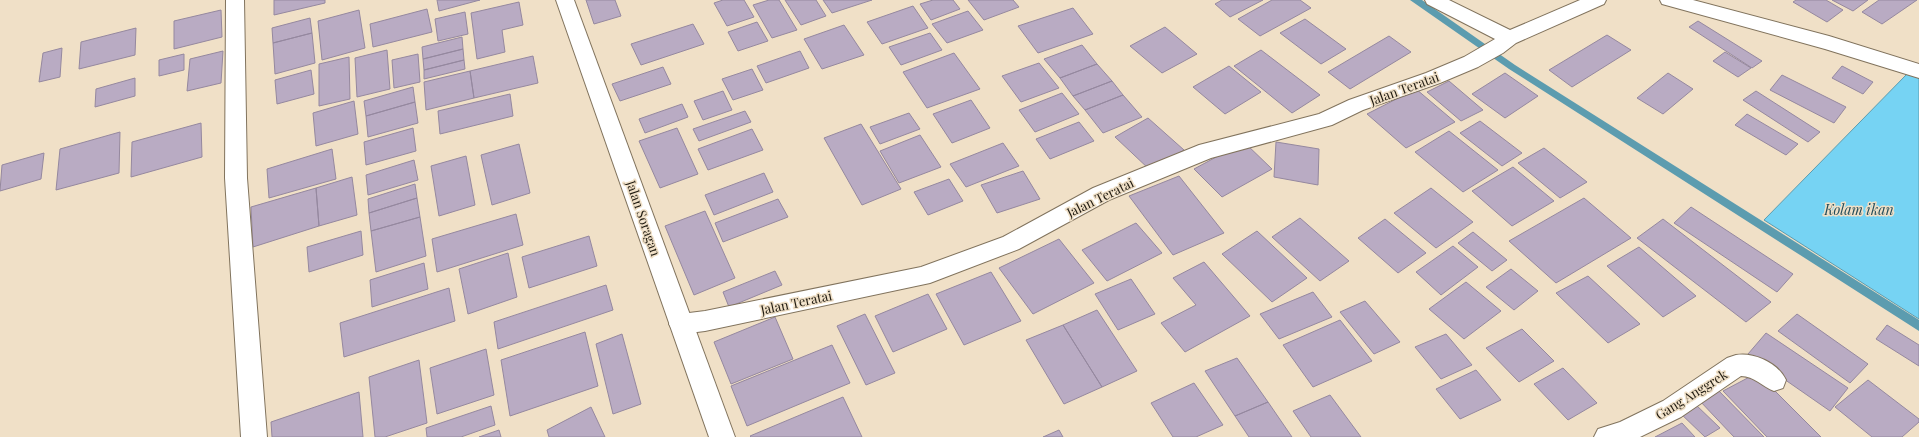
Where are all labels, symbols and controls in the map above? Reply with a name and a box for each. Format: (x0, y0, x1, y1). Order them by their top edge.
street label: Jalan Teratai (1366, 68, 1441, 109)
street label: Jalan Teratai (1063, 173, 1136, 221)
street label: Jalan Soragan (623, 177, 665, 258)
water label: Kolam ikan (1823, 200, 1894, 219)
street label: Jalan Teratai (758, 286, 833, 318)
street label: Gang Anggrek (1652, 365, 1731, 423)

